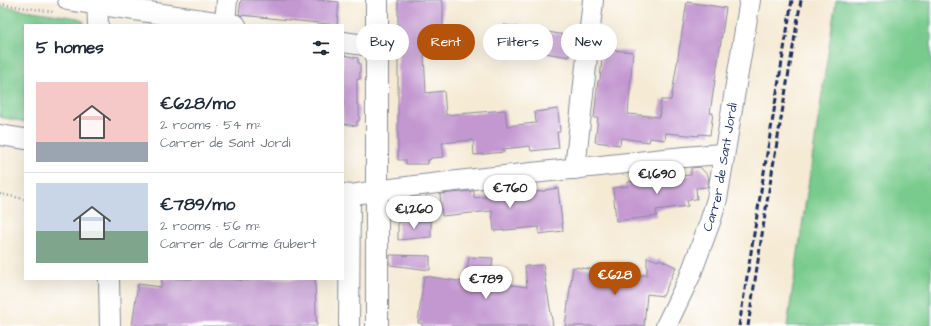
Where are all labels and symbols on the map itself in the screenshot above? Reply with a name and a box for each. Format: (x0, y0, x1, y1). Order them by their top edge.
street label: Carrer de Sant Jordi (698, 102, 742, 234)
pin: €1,690 (624, 161, 690, 195)
pin: €760 (486, 175, 534, 209)
pin: €1,260 (381, 196, 447, 230)
pin: €628 (591, 262, 639, 296)
pin: €789 (462, 266, 510, 300)

